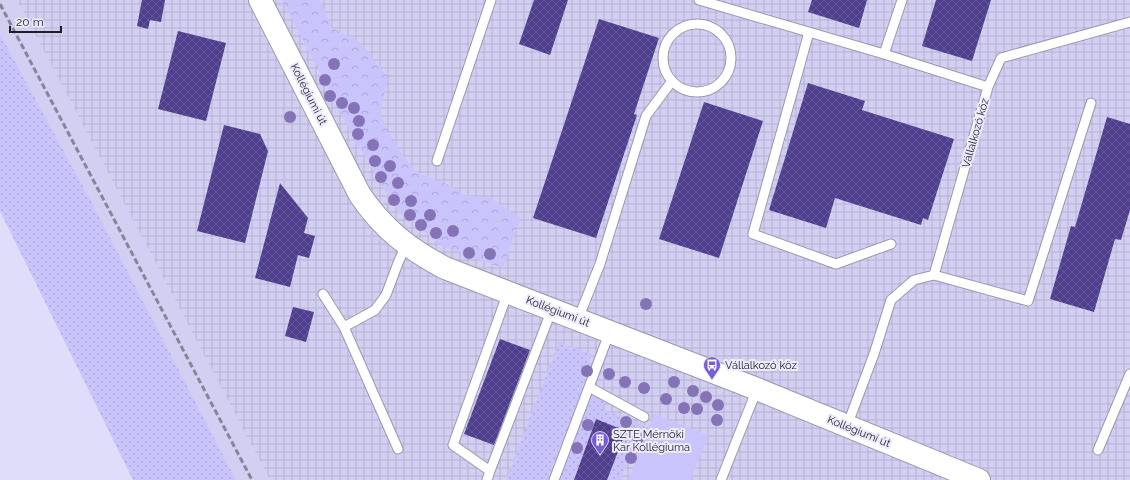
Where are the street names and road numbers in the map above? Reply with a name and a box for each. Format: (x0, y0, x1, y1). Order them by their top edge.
street label: Kollégiumi út (288, 61, 330, 127)
street label: Vállalkozó köz (959, 96, 992, 169)
street label: Kollégiumi út (524, 293, 592, 330)
street label: Kollégiumi út (825, 413, 893, 450)

